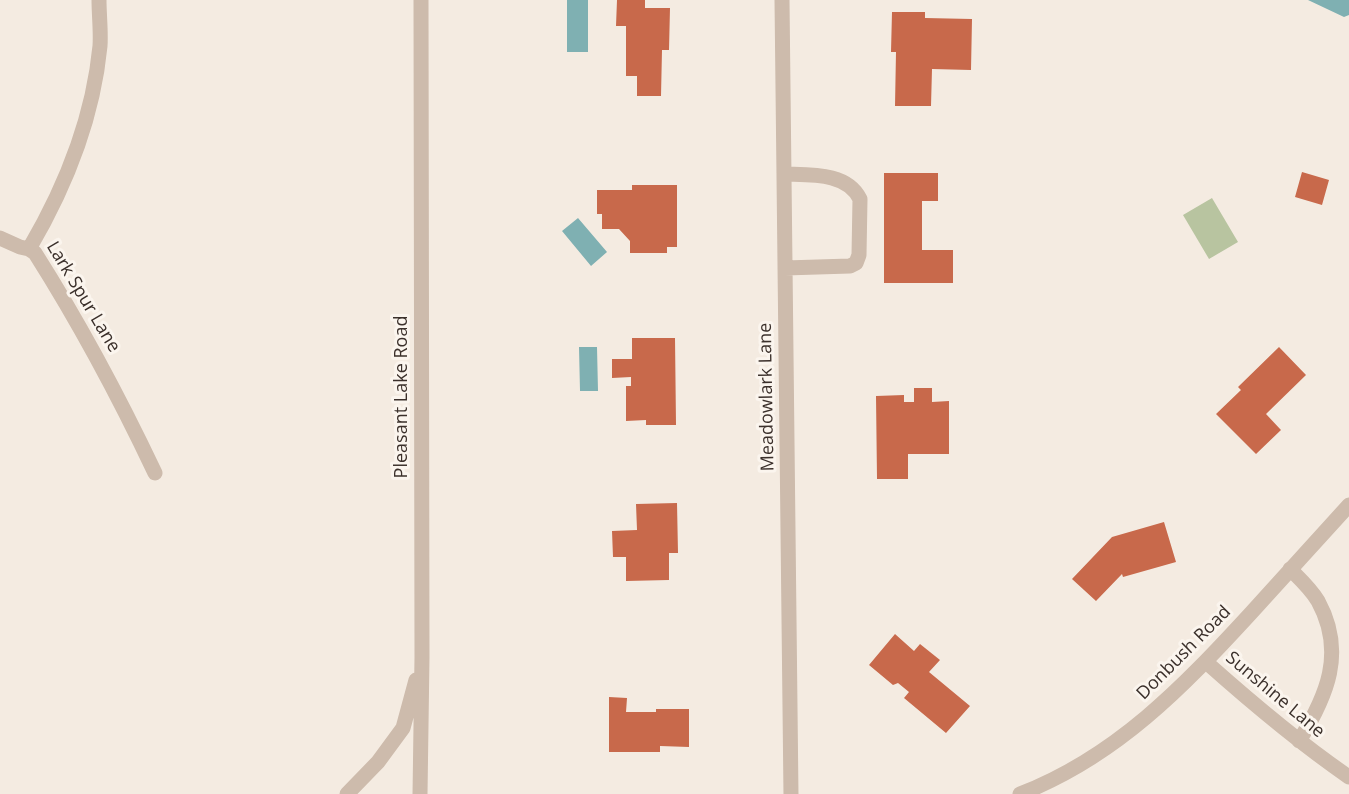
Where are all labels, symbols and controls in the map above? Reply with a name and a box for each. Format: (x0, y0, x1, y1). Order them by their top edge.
street label: Lark Spur Lane (41, 238, 125, 356)
street label: Pleasant Lake Road (391, 316, 413, 478)
street label: Meadowlark Lane (755, 322, 779, 472)
street label: Donbush Road (1132, 601, 1236, 705)
street label: Sunshine Lane (1221, 647, 1329, 743)

